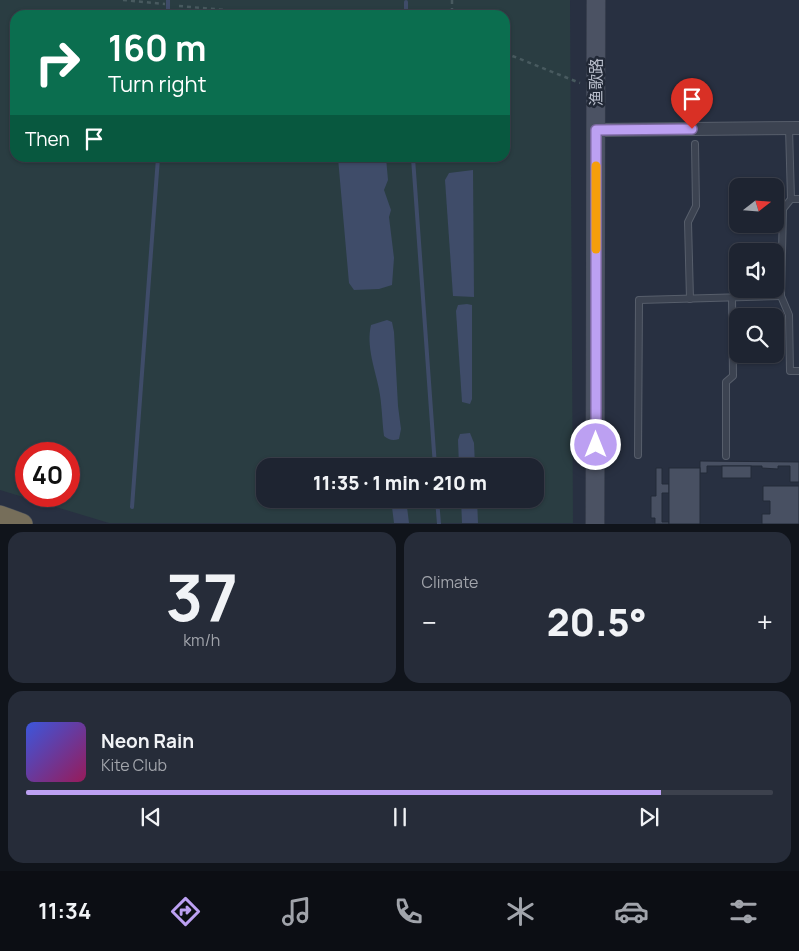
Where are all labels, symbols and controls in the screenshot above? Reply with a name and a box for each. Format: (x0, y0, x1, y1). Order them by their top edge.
text: 160 m (108, 24, 207, 72)
icon: right (25, 30, 90, 95)
street label: 渔歌路 (585, 58, 607, 106)
text: Turn right (108, 69, 206, 99)
pin (671, 78, 713, 129)
icon: arrive (678, 85, 706, 113)
icon: arrive (80, 125, 108, 153)
text: Then (25, 126, 70, 152)
north arrow (729, 178, 784, 232)
map controls (729, 178, 784, 363)
button: sound (729, 243, 784, 298)
button: search (729, 308, 784, 363)
position arrow (569, 418, 621, 470)
speed limit sign: 40 (15, 442, 80, 507)
text: 11:35 · 1 min · 210 m (313, 470, 487, 496)
text: 37 (166, 552, 238, 641)
text: Climate (422, 571, 478, 593)
text: 20.5° (547, 595, 647, 647)
text: − (422, 603, 437, 641)
text: + (757, 603, 773, 641)
text: km/h (183, 629, 220, 651)
text: Neon Rain (101, 728, 194, 754)
text: Kite Club (101, 754, 167, 776)
icon: previous (137, 803, 165, 831)
icon: pause (386, 803, 414, 831)
icon: next (635, 803, 663, 831)
icon: directions (168, 894, 203, 929)
icon: music (279, 894, 314, 929)
icon: phone (391, 894, 426, 929)
icon: climate (503, 894, 538, 929)
icon: car (614, 894, 649, 929)
icon: filters (726, 894, 761, 929)
text: 11:34 (38, 896, 91, 926)

